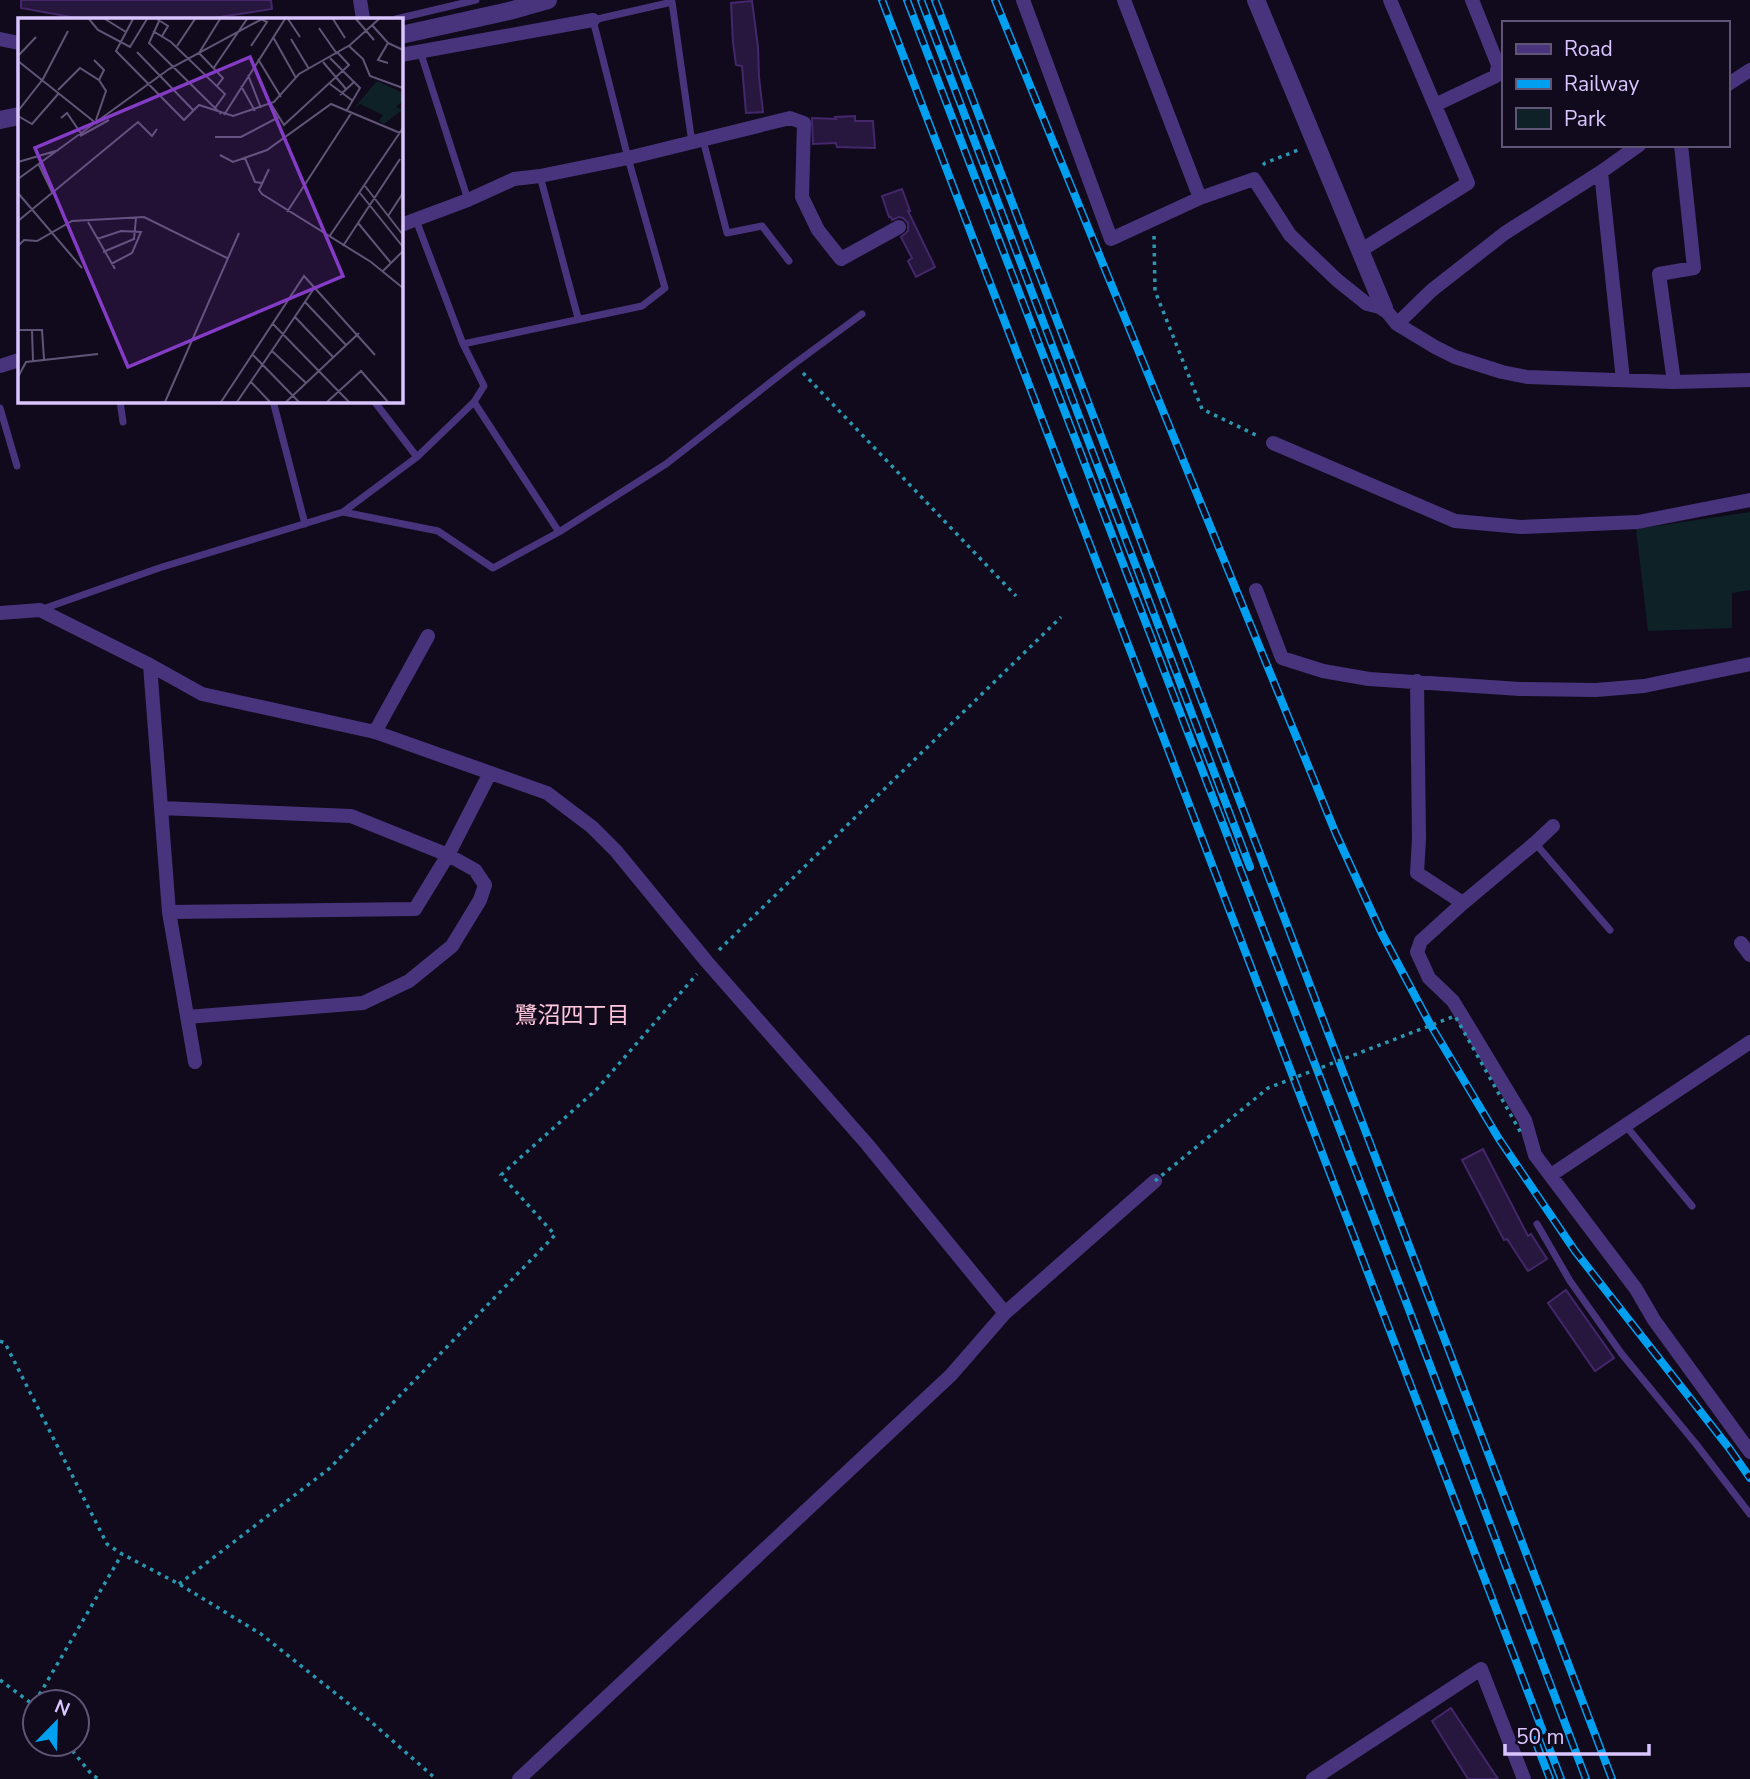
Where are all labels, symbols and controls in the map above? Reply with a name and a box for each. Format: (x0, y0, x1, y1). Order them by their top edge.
inset map (18, 18, 402, 402)
legend (1502, 21, 1729, 147)
text: Road (1564, 35, 1613, 63)
text: Railway (1564, 70, 1639, 98)
text: Park (1564, 105, 1606, 133)
district label: 鷺沼四丁目 (515, 1000, 630, 1031)
north arrow (21, 1688, 91, 1758)
text: N (51, 1694, 74, 1723)
scale bar (1505, 1712, 1648, 1756)
text: 50 m (1516, 1723, 1565, 1751)

